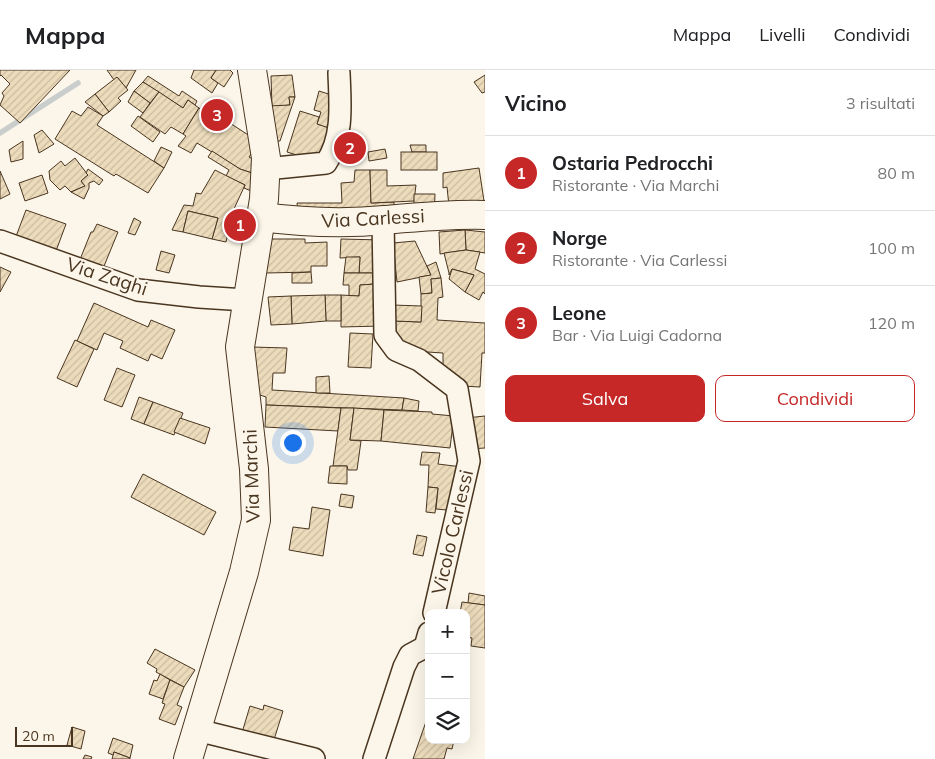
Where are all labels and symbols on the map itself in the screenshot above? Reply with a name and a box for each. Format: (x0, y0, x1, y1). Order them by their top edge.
pin: 3 (201, 96, 233, 134)
pin: 2 (334, 129, 366, 167)
street label: Via Carlessi (321, 203, 425, 233)
pin: 1 (224, 206, 256, 244)
street label: Via Zaghi (63, 252, 151, 300)
street label: Via Marchi (237, 429, 265, 523)
your location (280, 430, 306, 456)
street label: Vicolo Carlessi (426, 467, 478, 597)
scale bar (15, 724, 72, 747)

